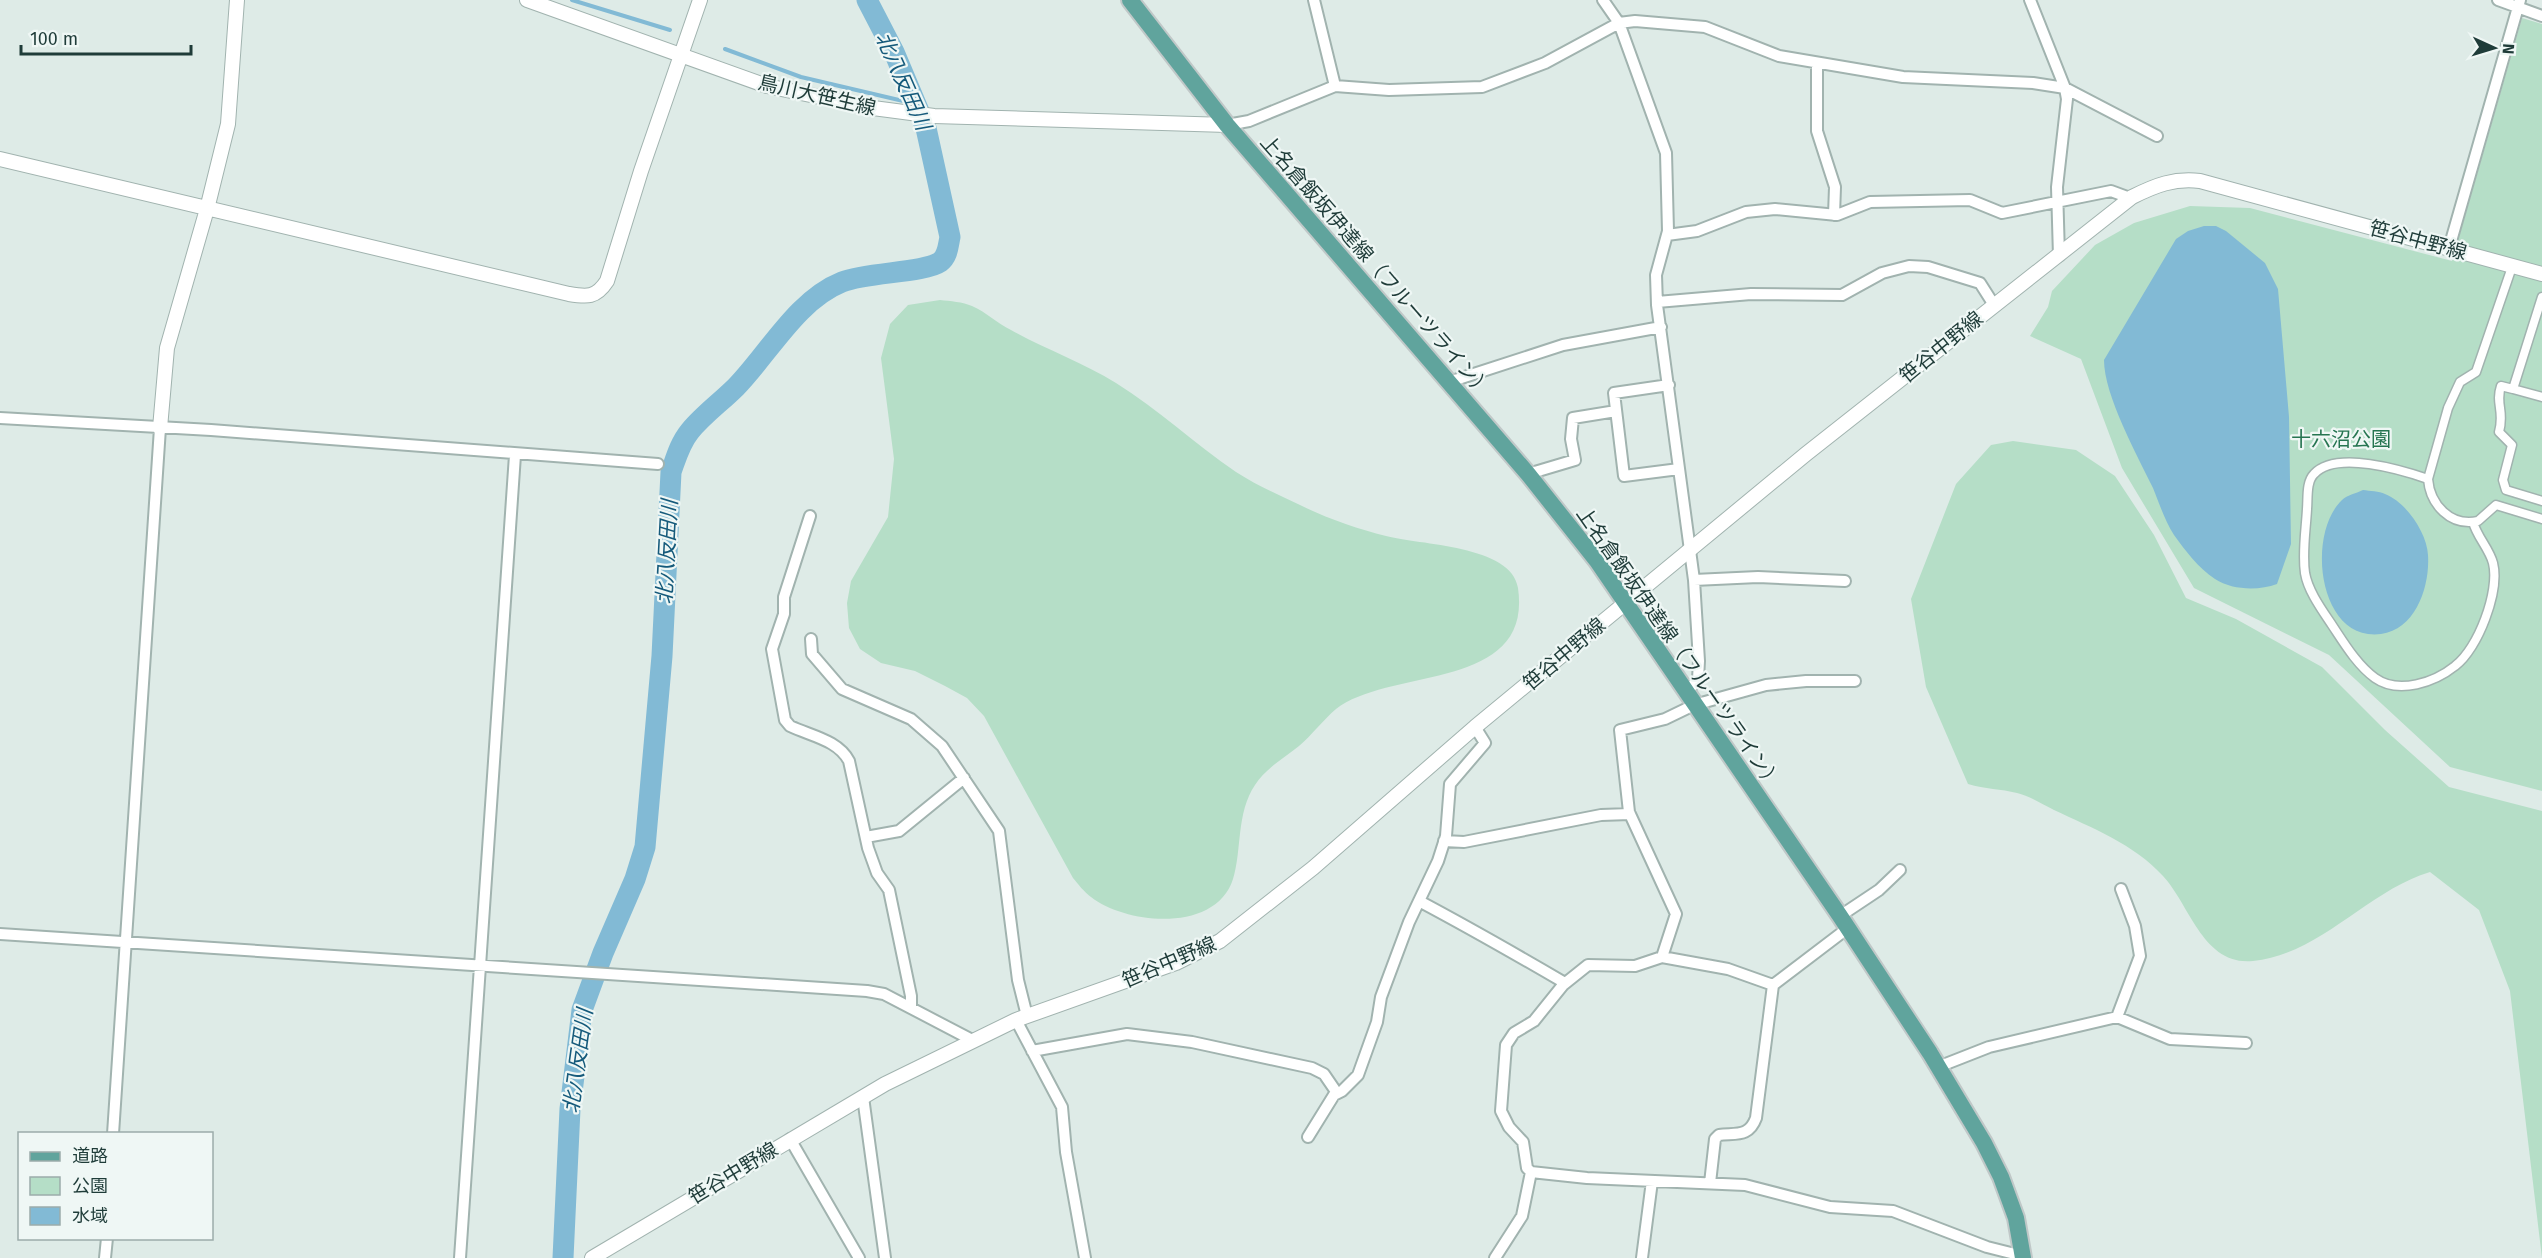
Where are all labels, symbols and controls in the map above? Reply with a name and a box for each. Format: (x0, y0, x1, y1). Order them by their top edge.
scale bar (21, 18, 190, 56)
north arrow (2464, 18, 2524, 78)
text: 100 m (30, 28, 78, 50)
water label: 北八反田川 (870, 28, 937, 136)
text: N (2499, 43, 2518, 55)
street label: 鳥川大笹生線 (756, 70, 878, 120)
street label: 上名倉飯坂伊達線（フルーツライン） (1256, 130, 1496, 402)
street label: 笹谷中野線 (2367, 215, 2469, 265)
street label: 笹谷中野線 (1895, 306, 1987, 388)
park label: 十六沼公園 (2291, 427, 2391, 451)
water label: 北八反田川 (651, 497, 683, 605)
street label: 上名倉飯坂伊達線（フルーツライン） (1572, 502, 1786, 794)
street label: 笹谷中野線 (1518, 613, 1610, 695)
street label: 笹谷中野線 (1118, 931, 1220, 993)
water label: 北八反田川 (558, 1005, 598, 1115)
legend (18, 1132, 213, 1240)
street label: 笹谷中野線 (684, 1137, 782, 1209)
text: 道路 (72, 1145, 108, 1167)
text: 公園 (72, 1175, 108, 1197)
text: 水域 (72, 1205, 108, 1227)

